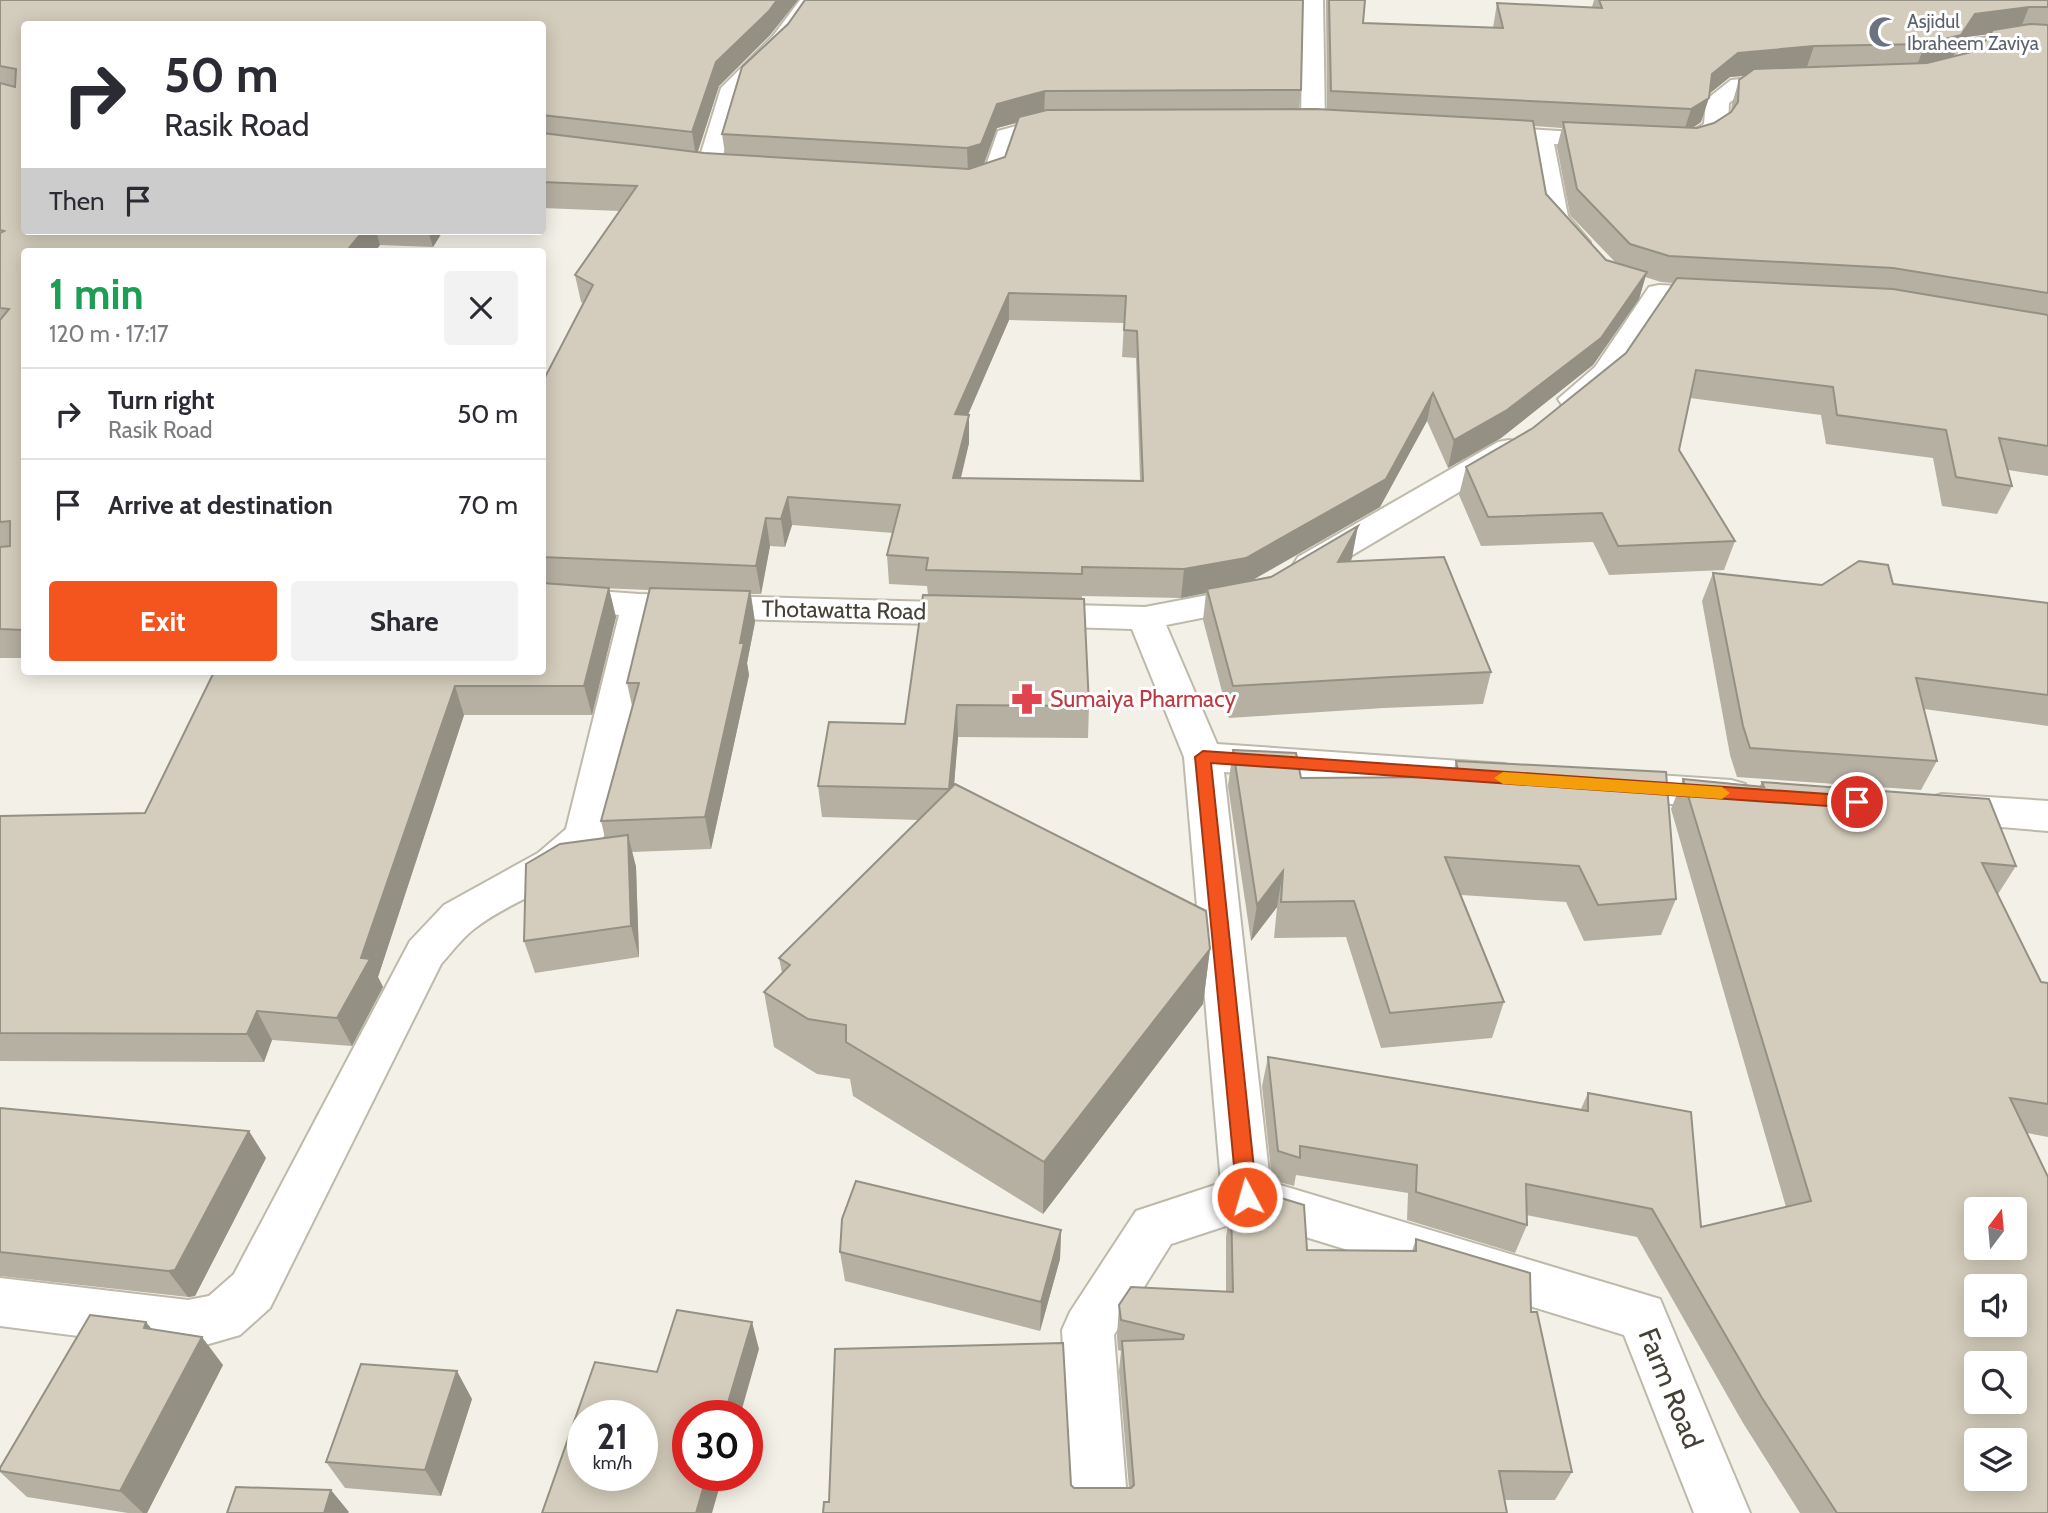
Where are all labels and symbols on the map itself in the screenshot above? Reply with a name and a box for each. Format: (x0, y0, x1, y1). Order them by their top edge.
place label: Asjidul Ibraheem Zaviya (1907, 10, 2039, 55)
mosque icon: Asjidul Ibraheem Zaviya (1867, 15, 1901, 49)
street label: Thotawatta Road (761, 595, 927, 625)
pharmacy icon: Sumaiya Pharmacy (1010, 682, 1044, 716)
place label: Sumaiya Pharmacy (1050, 685, 1237, 713)
pin (1827, 772, 1887, 832)
position arrow (1210, 1160, 1284, 1234)
north arrow (1964, 1197, 2026, 1260)
street label: Farm Road (1631, 1323, 1711, 1453)
speed limit sign: 30 (672, 1400, 763, 1491)

